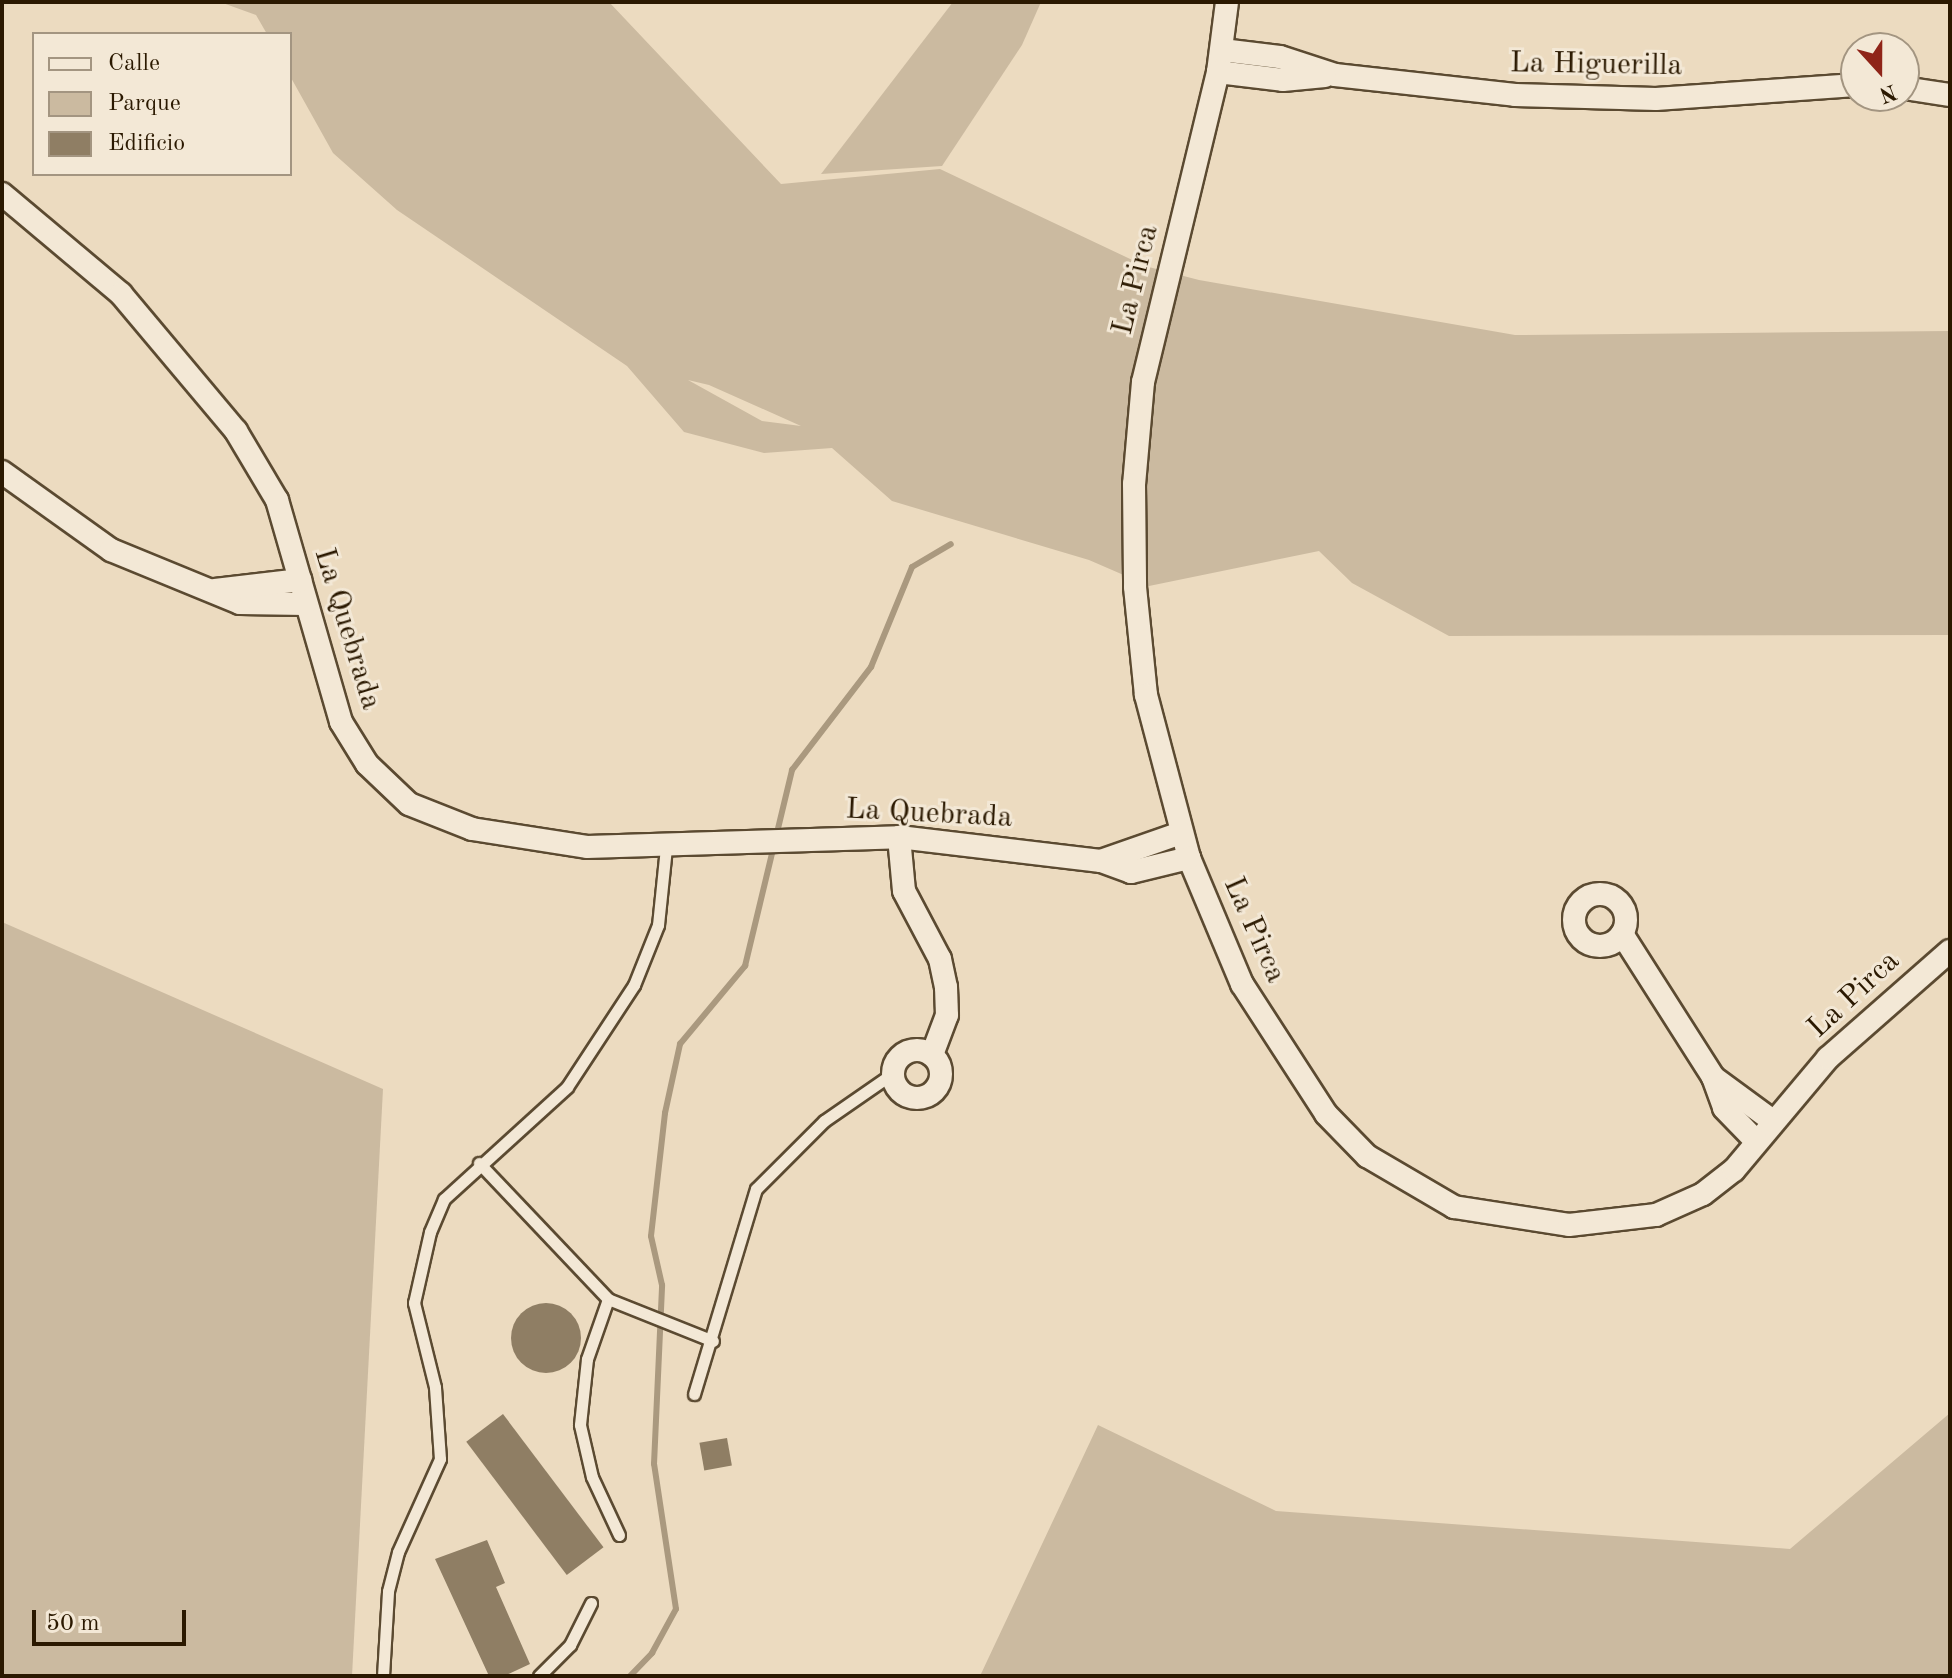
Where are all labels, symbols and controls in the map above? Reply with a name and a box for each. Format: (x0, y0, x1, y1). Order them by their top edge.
legend (32, 32, 292, 176)
north arrow (1840, 32, 1920, 112)
street label: La Higuerilla (1509, 45, 1683, 85)
text: Calle (108, 52, 160, 76)
text: N (1876, 79, 1900, 106)
text: Parque (108, 92, 181, 116)
text: Edificio (108, 132, 185, 156)
street label: La Pirca (1105, 221, 1167, 339)
street label: La Quebrada (305, 544, 389, 714)
street label: La Quebrada (845, 792, 1013, 836)
street label: La Pirca (1215, 872, 1293, 988)
street label: La Pirca (1801, 944, 1907, 1046)
scale bar (36, 1594, 190, 1644)
text: 50 m (46, 1612, 100, 1636)

